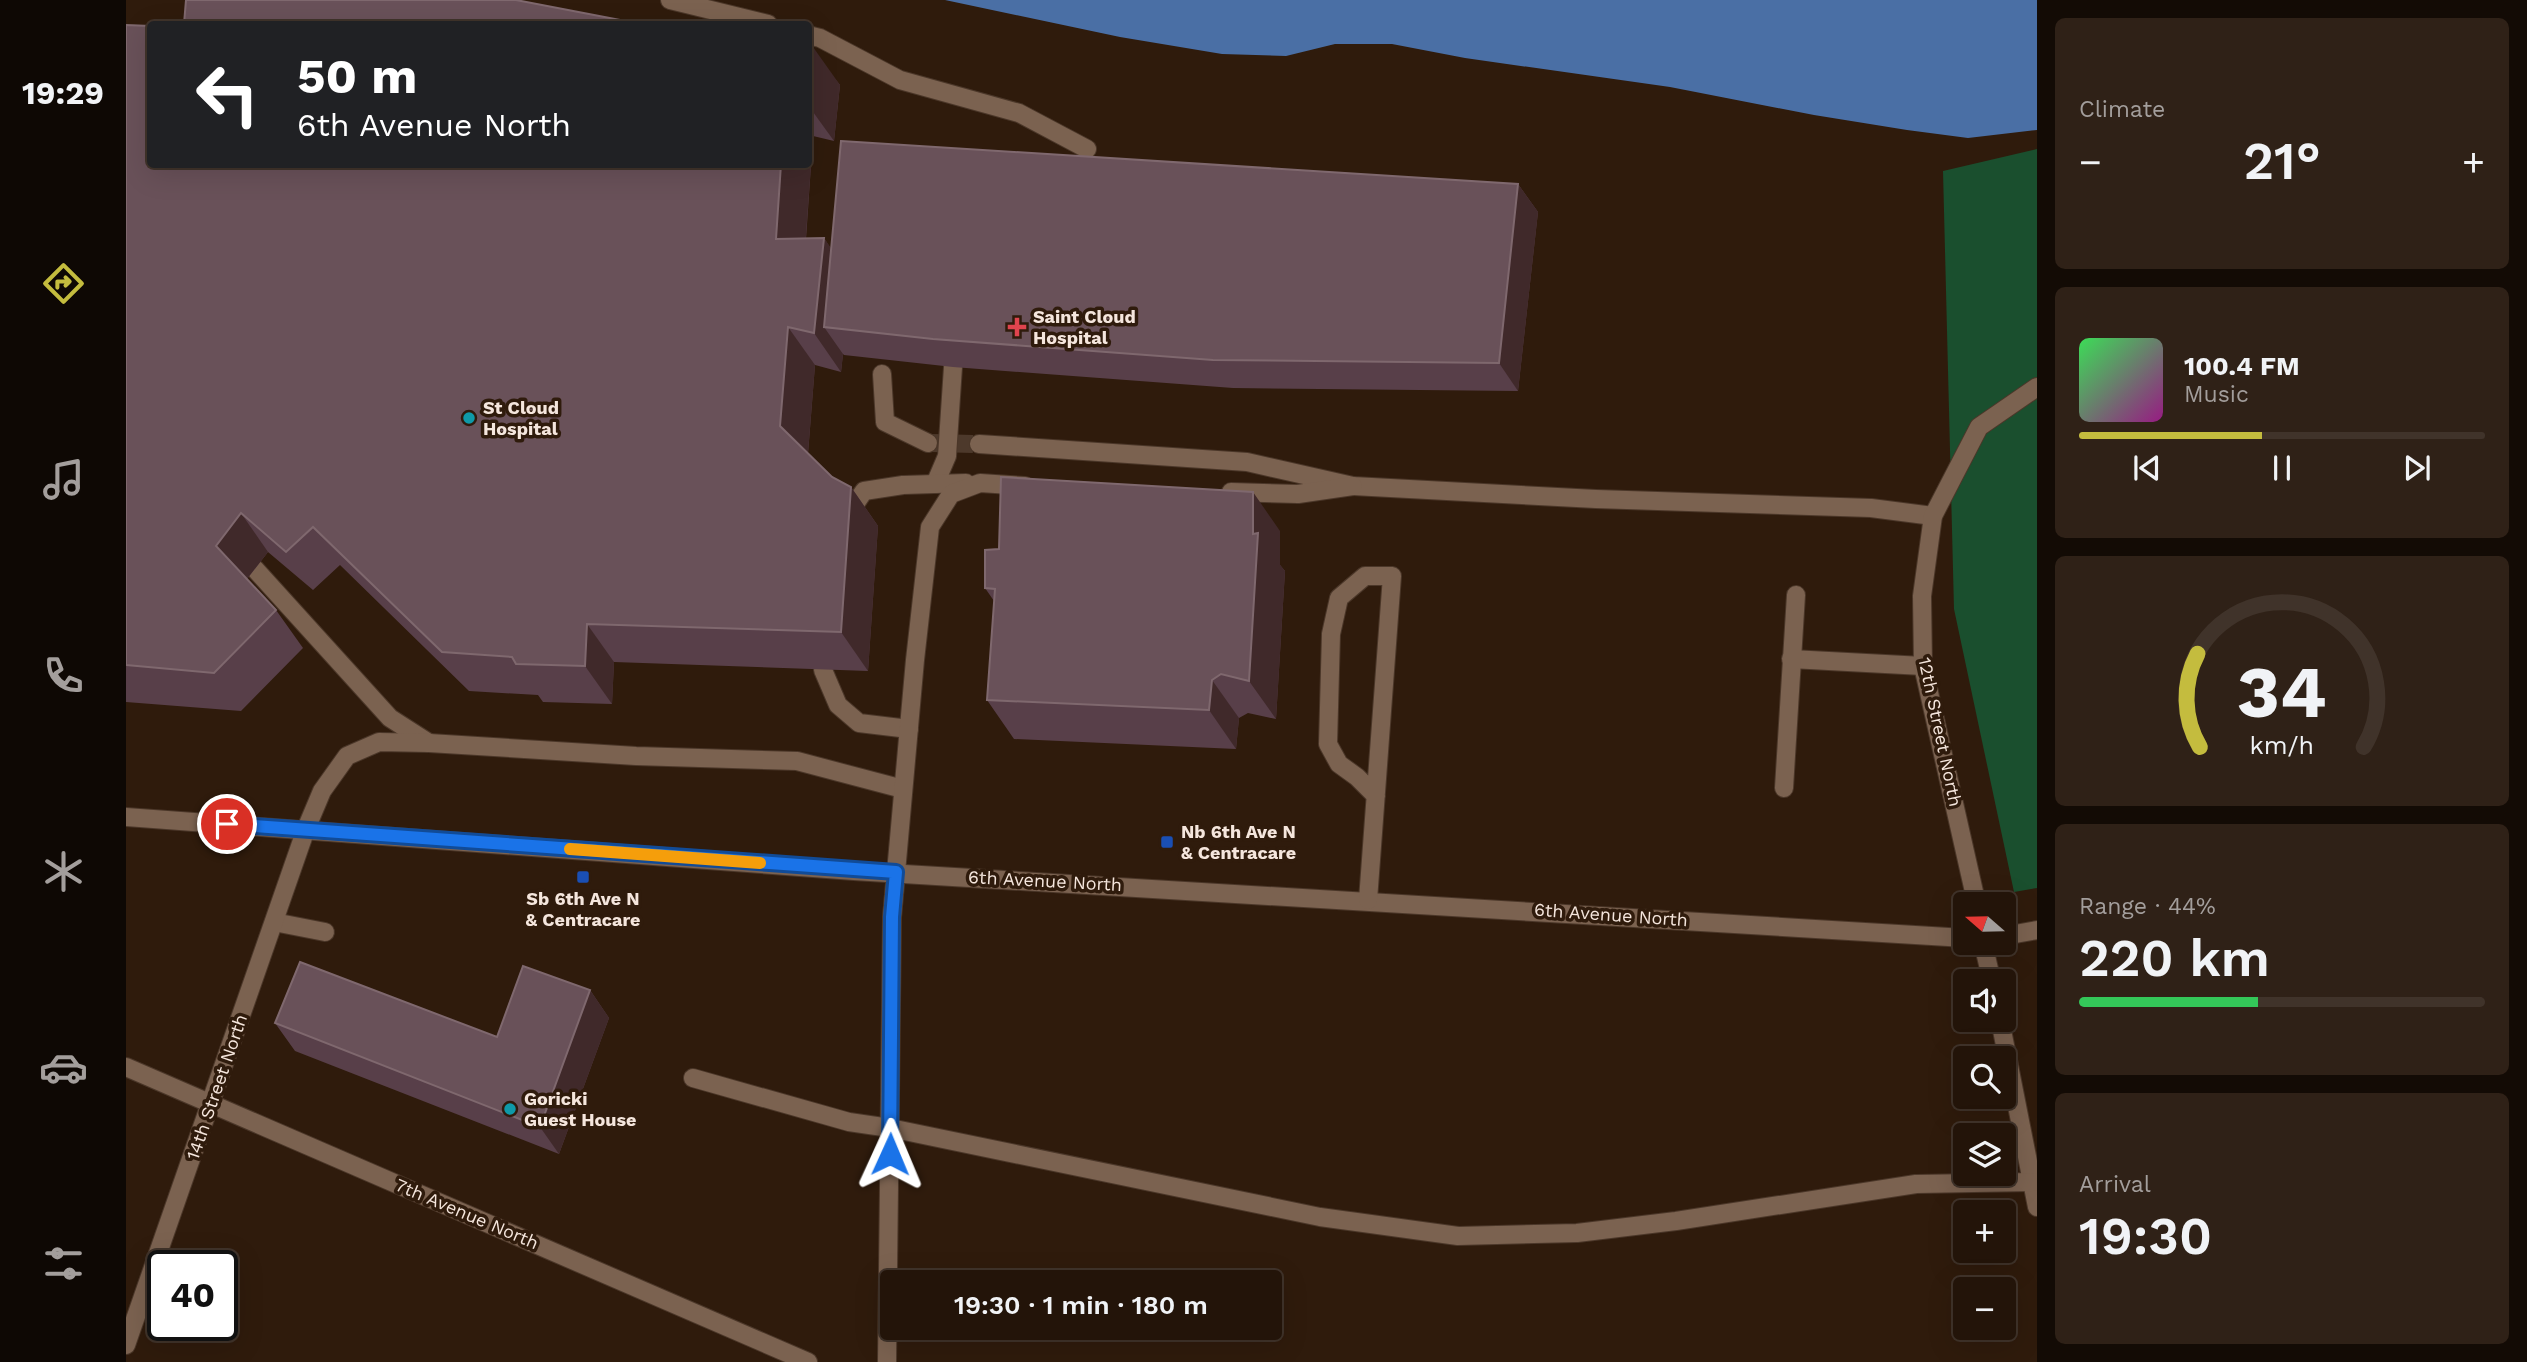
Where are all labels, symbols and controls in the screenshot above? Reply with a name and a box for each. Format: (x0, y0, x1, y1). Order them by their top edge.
text: 50 m (297, 47, 417, 105)
icon: left (182, 49, 273, 140)
text: 19:29 (22, 74, 104, 112)
text: Climate (2079, 96, 2165, 123)
text: 6th Avenue North (297, 106, 571, 144)
text: 21° (2243, 131, 2321, 192)
text: − (2079, 140, 2102, 184)
text: + (2462, 140, 2485, 184)
icon: directions (39, 259, 88, 308)
place label: Saint Cloud Hospital (1033, 306, 1136, 348)
marker: Saint Cloud Hospital (1007, 317, 1027, 337)
text: 100.4 FM (2184, 351, 2300, 381)
text: Music (2184, 381, 2249, 408)
place label: St Cloud Hospital (483, 397, 559, 439)
marker: St Cloud Hospital (461, 410, 477, 426)
icon: previous (2128, 449, 2166, 487)
icon: pause (2263, 449, 2301, 487)
icon: next (2398, 449, 2436, 487)
icon: music (39, 455, 88, 504)
text: 34 (2237, 649, 2327, 735)
icon: phone (39, 651, 88, 700)
street label: 12th Street North (1914, 655, 1967, 808)
text: km/h (2250, 731, 2314, 760)
pin (197, 794, 257, 854)
icon: arrive (208, 805, 246, 843)
place label: Nb 6th Ave N & Centracare (1181, 821, 1296, 863)
marker: Nb 6th Ave N & Centracare (1159, 834, 1175, 850)
icon: climate (39, 847, 88, 896)
street label: 6th Avenue North (967, 866, 1123, 895)
marker: Sb 6th Ave N & Centracare (575, 869, 591, 885)
place label: Sb 6th Ave N & Centracare (525, 888, 641, 930)
north arrow (1953, 892, 2016, 956)
map controls (1953, 892, 2016, 1340)
text: Range · 44% (2079, 893, 2216, 920)
street label: 6th Avenue North (1533, 899, 1689, 930)
text: 220 km (2079, 928, 2270, 989)
button: sound (1953, 969, 2016, 1032)
street label: 14th Street North (182, 1011, 251, 1162)
icon: car (39, 1043, 88, 1092)
button: search (1953, 1046, 2016, 1109)
place label: Goricki Guest House (524, 1088, 636, 1130)
marker: Goricki Guest House (502, 1101, 518, 1117)
position arrow (853, 1117, 927, 1191)
button: layers (1953, 1123, 2016, 1186)
text: Arrival (2079, 1171, 2151, 1198)
street label: 7th Avenue North (393, 1174, 542, 1253)
button: + (1953, 1200, 2016, 1263)
text: 19:30 (2079, 1206, 2212, 1267)
icon: filters (39, 1239, 88, 1288)
speed limit sign: 40 (147, 1250, 238, 1341)
button: − (1953, 1277, 2016, 1340)
text: 19:30 · 1 min · 180 m (954, 1290, 1208, 1320)

